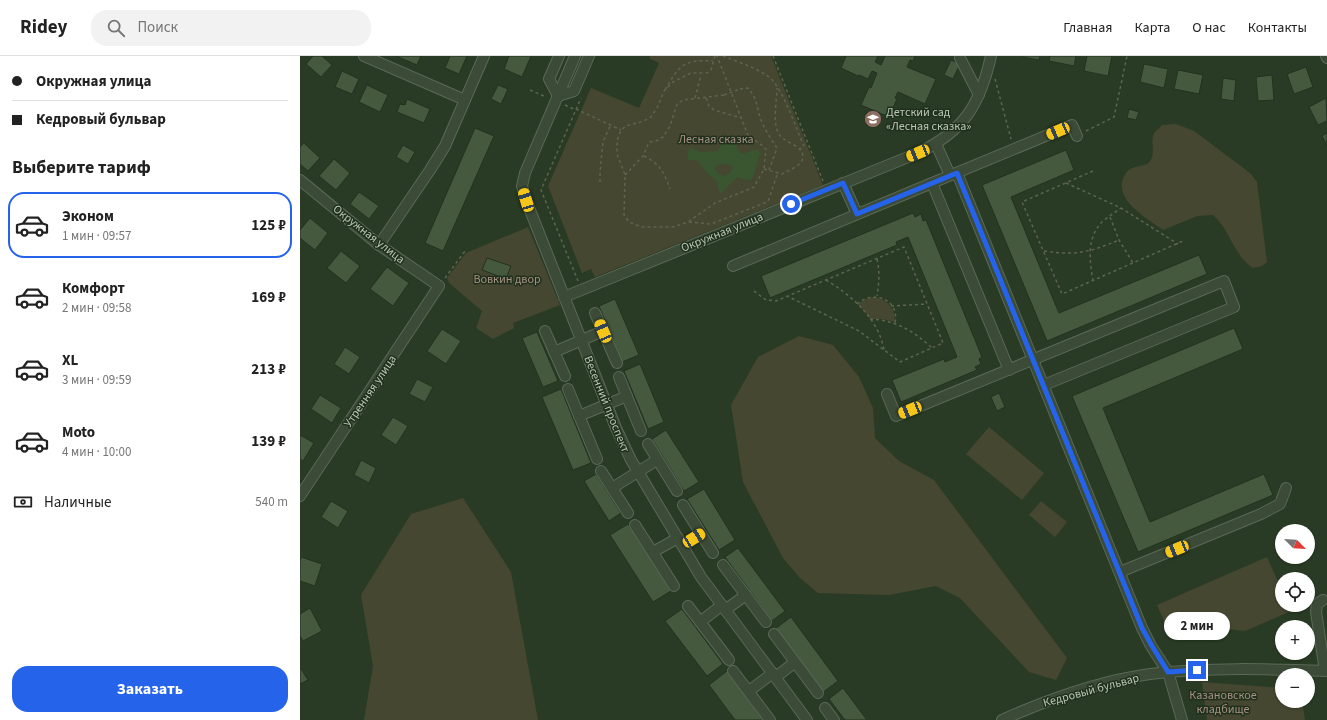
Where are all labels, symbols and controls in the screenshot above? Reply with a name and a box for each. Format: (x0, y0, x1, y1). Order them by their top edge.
search box (91, 10, 371, 46)
text: Ridey (20, 14, 67, 41)
icon: search (105, 17, 127, 39)
text: Поиск (137, 17, 178, 38)
text: Главная (1063, 18, 1112, 38)
text: Карта (1134, 18, 1170, 38)
text: О нас (1192, 18, 1226, 38)
text: Контакты (1248, 18, 1307, 38)
text: Окружная улица (36, 71, 152, 92)
place label: Детский сад «Лесная сказка» (886, 104, 971, 135)
text: Кедровый бульвар (36, 109, 166, 130)
school or university icon: Детский сад «Лесная сказка» (863, 109, 883, 129)
car (1045, 121, 1071, 141)
park label: Лесная сказка (678, 131, 754, 148)
car (905, 143, 931, 163)
text: Выберите тариф (12, 155, 151, 180)
car (517, 187, 535, 213)
route start (782, 195, 800, 213)
street label: Окружная улица (329, 201, 408, 268)
text: Эконом (62, 206, 114, 227)
icon: car (14, 207, 50, 243)
street label: Окружная улица (679, 208, 766, 257)
text: 125 ₽ (251, 215, 286, 236)
text: 1 мин · 09:57 (62, 227, 131, 245)
park label: Вовкин двор (473, 271, 541, 288)
text: Комфорт (62, 278, 125, 299)
icon: car (14, 279, 50, 315)
text: 169 ₽ (251, 287, 286, 308)
text: 2 мин · 09:58 (62, 299, 131, 317)
car (593, 318, 613, 344)
text: XL (62, 350, 78, 371)
icon: car (14, 351, 50, 387)
street label: Утренняя улица (340, 352, 401, 431)
street label: Весенний проспект (579, 353, 634, 455)
text: 213 ₽ (251, 359, 286, 380)
text: 3 мин · 09:59 (62, 371, 131, 389)
car (897, 400, 923, 420)
text: Moto (62, 422, 95, 443)
icon: car (14, 423, 50, 459)
text: 139 ₽ (251, 431, 286, 452)
text: 4 мин · 10:00 (62, 443, 131, 461)
icon: cash (12, 491, 34, 513)
text: Наличные (44, 492, 111, 513)
text: 540 m (255, 493, 288, 511)
north arrow (1275, 524, 1315, 564)
map controls (1275, 524, 1315, 708)
car (681, 527, 707, 549)
car (1164, 539, 1190, 559)
button: locate (1275, 572, 1315, 612)
callout: 2 мин (1164, 612, 1230, 640)
text: 2 мин (1180, 617, 1214, 635)
button: + (1275, 620, 1315, 660)
route end (1188, 661, 1206, 679)
button: Заказать (12, 666, 288, 712)
button: − (1275, 668, 1315, 708)
street label: Кедровый бульвар (1041, 669, 1141, 711)
park label: Казановское кладбище (1189, 687, 1257, 718)

